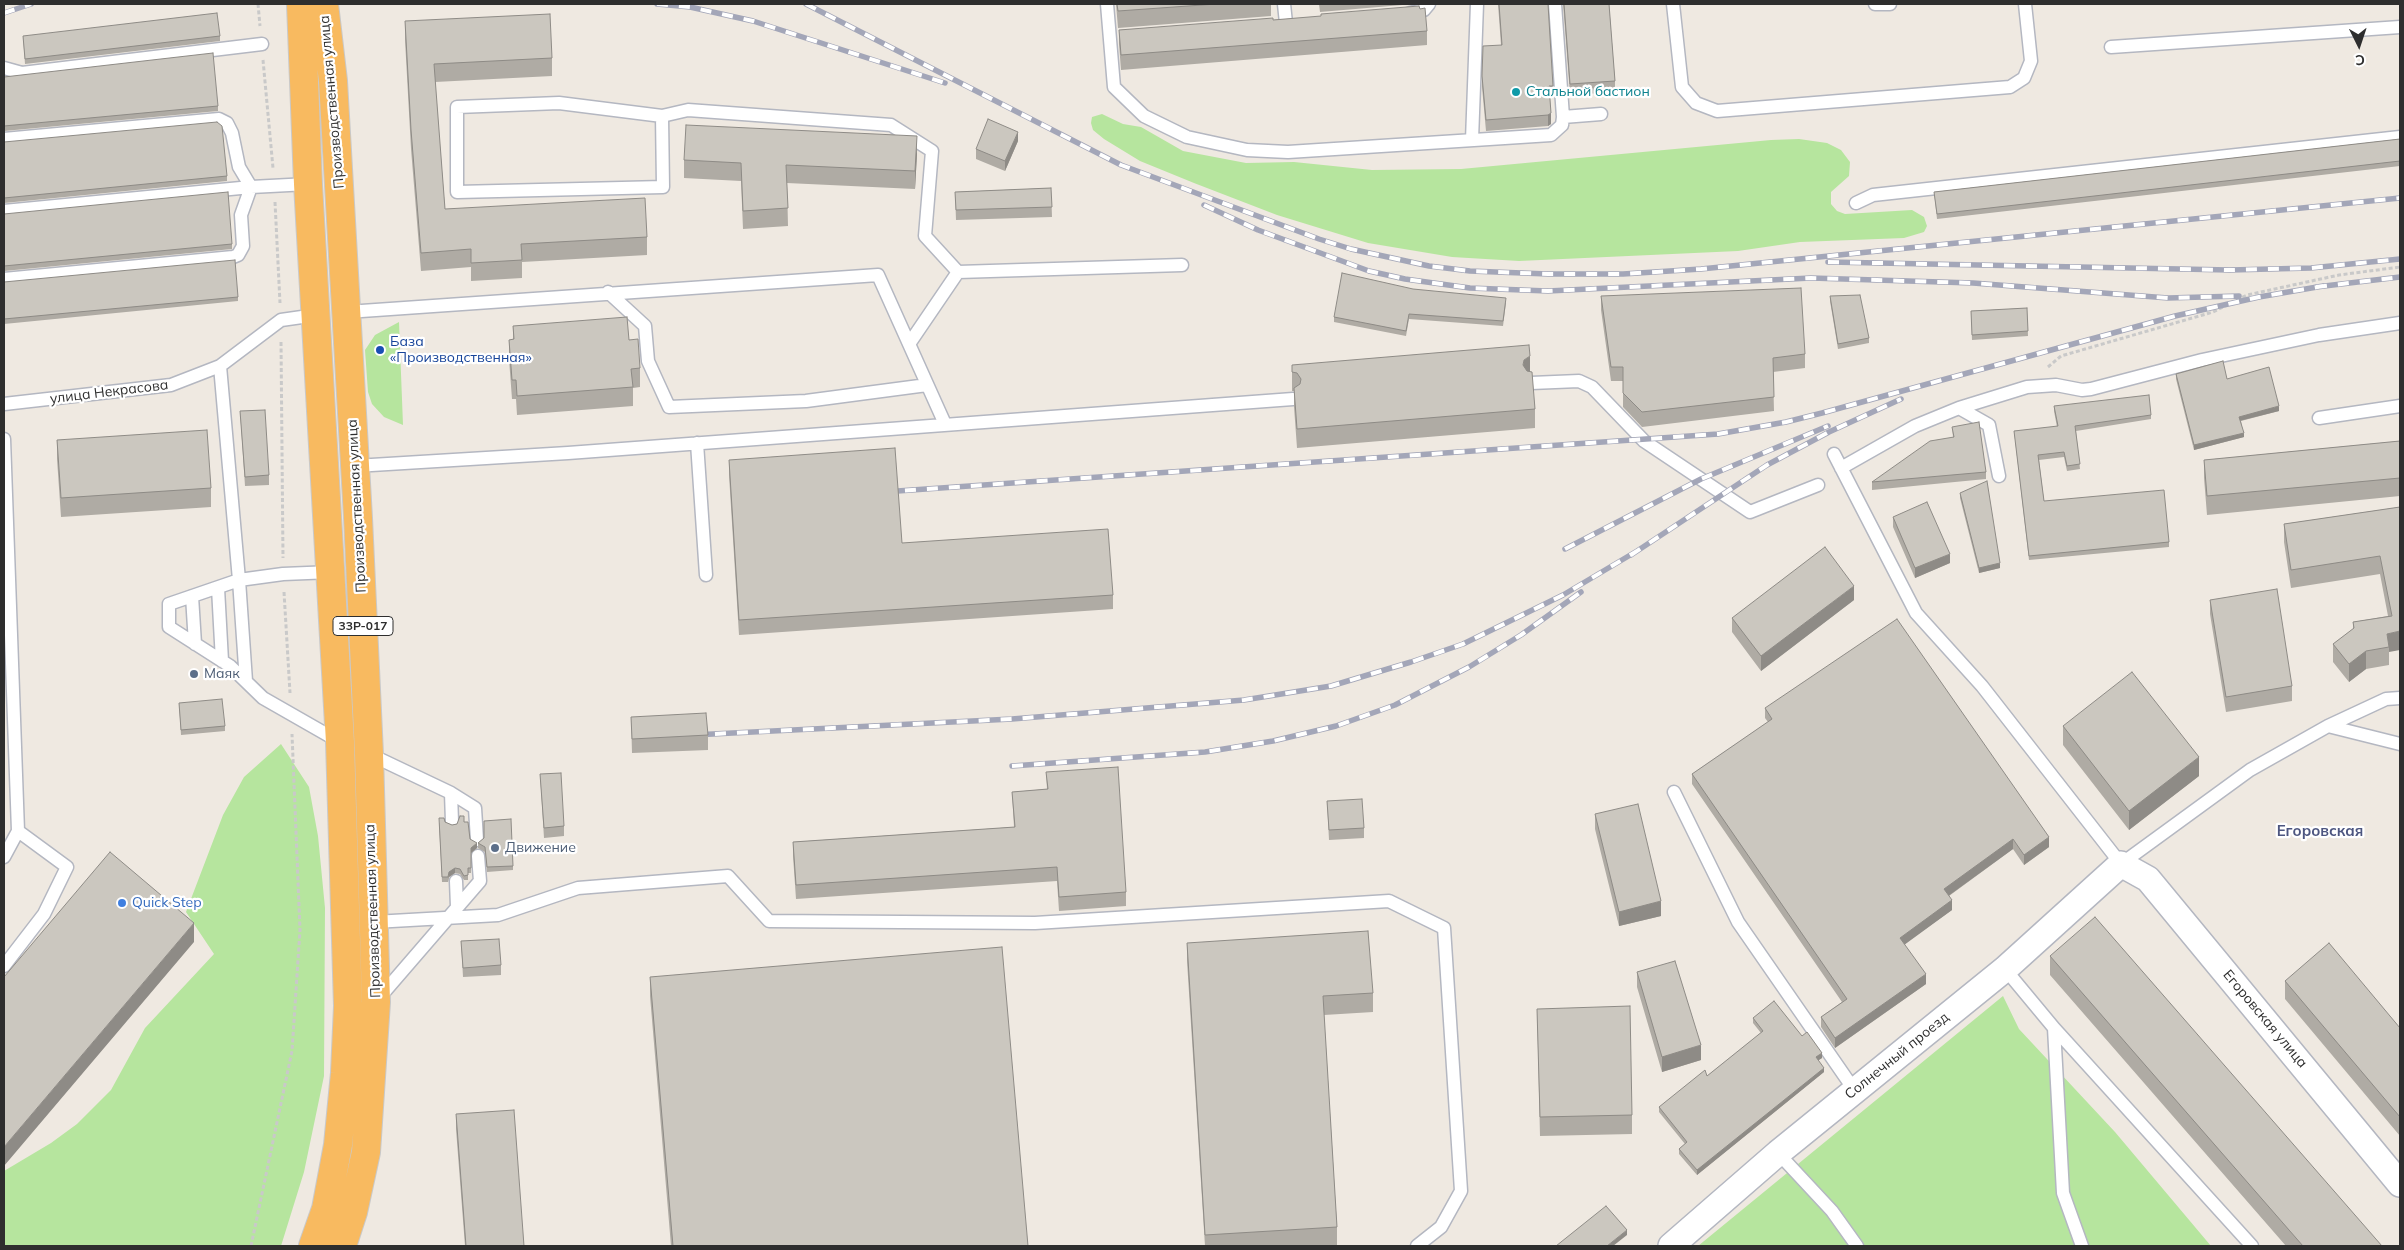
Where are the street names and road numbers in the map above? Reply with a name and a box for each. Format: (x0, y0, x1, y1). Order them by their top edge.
street label: Производственная улица (316, 15, 348, 189)
street label: улица Некрасова (49, 376, 169, 408)
street label: Производственная улица (344, 419, 370, 593)
road number: 33Р-017 (333, 616, 393, 636)
street label: Производственная улица (362, 824, 384, 998)
street label: Егоровская улица (2219, 967, 2311, 1071)
street label: Солнечный проезд (1842, 1009, 1952, 1103)

